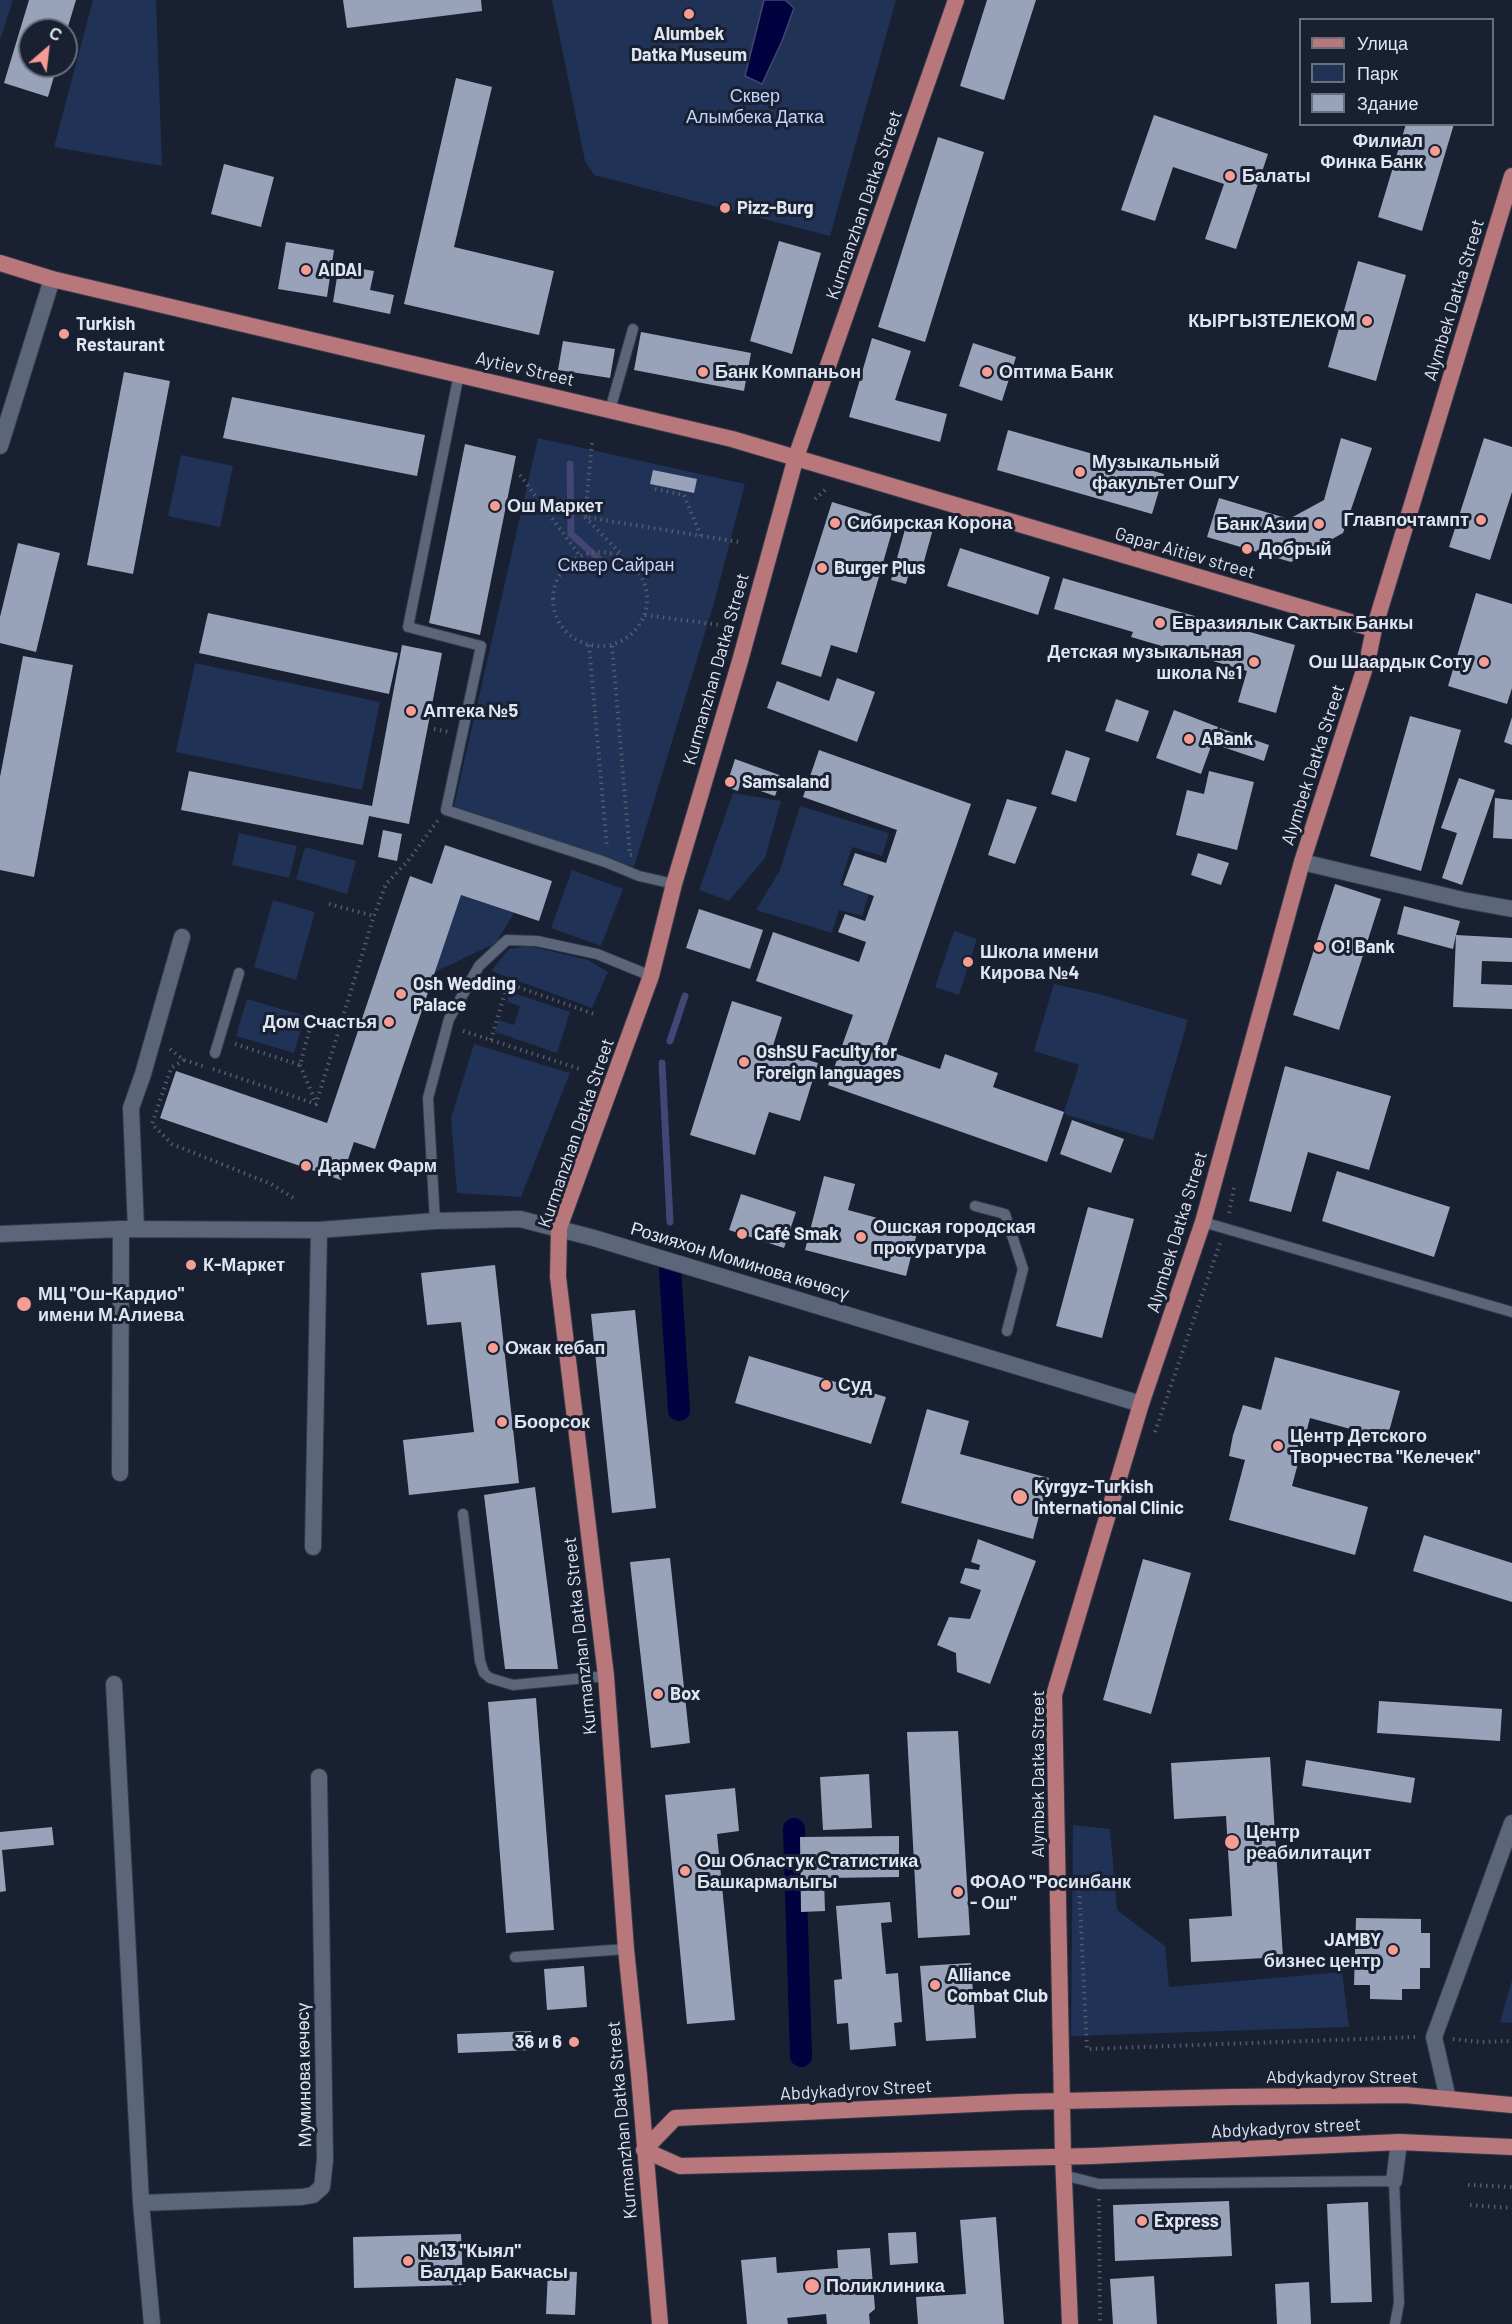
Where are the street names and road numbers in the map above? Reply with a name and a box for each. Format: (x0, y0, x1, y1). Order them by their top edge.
street label: Kurmanzhan Datka Street (821, 108, 907, 302)
street label: Alymbek Datka Street (1419, 217, 1489, 383)
street label: Aytiev Street (474, 347, 576, 391)
street label: Gapar Aitiev street (1112, 523, 1258, 583)
street label: Kurmanzhan Datka Street (678, 571, 754, 767)
street label: Alymbek Datka Street (1277, 682, 1349, 848)
street label: Kurmanzhan Datka Street (533, 1036, 619, 1230)
street label: Alymbek Datka Street (1142, 1149, 1212, 1315)
street label: Розияхон Моминова көчөсү (628, 1217, 852, 1305)
street label: Kurmanzhan Datka Street (559, 1536, 601, 1736)
street label: Alymbek Datka Street (1027, 1690, 1049, 1858)
street label: Муминова көчөсү (292, 2003, 316, 2147)
street label: Kurmanzhan Datka Street (603, 2020, 641, 2220)
street label: Abdykadyrov Street (1266, 2066, 1418, 2088)
street label: Abdykadyrov Street (779, 2075, 933, 2105)
street label: Abdykadyrov street (1210, 2113, 1362, 2143)

